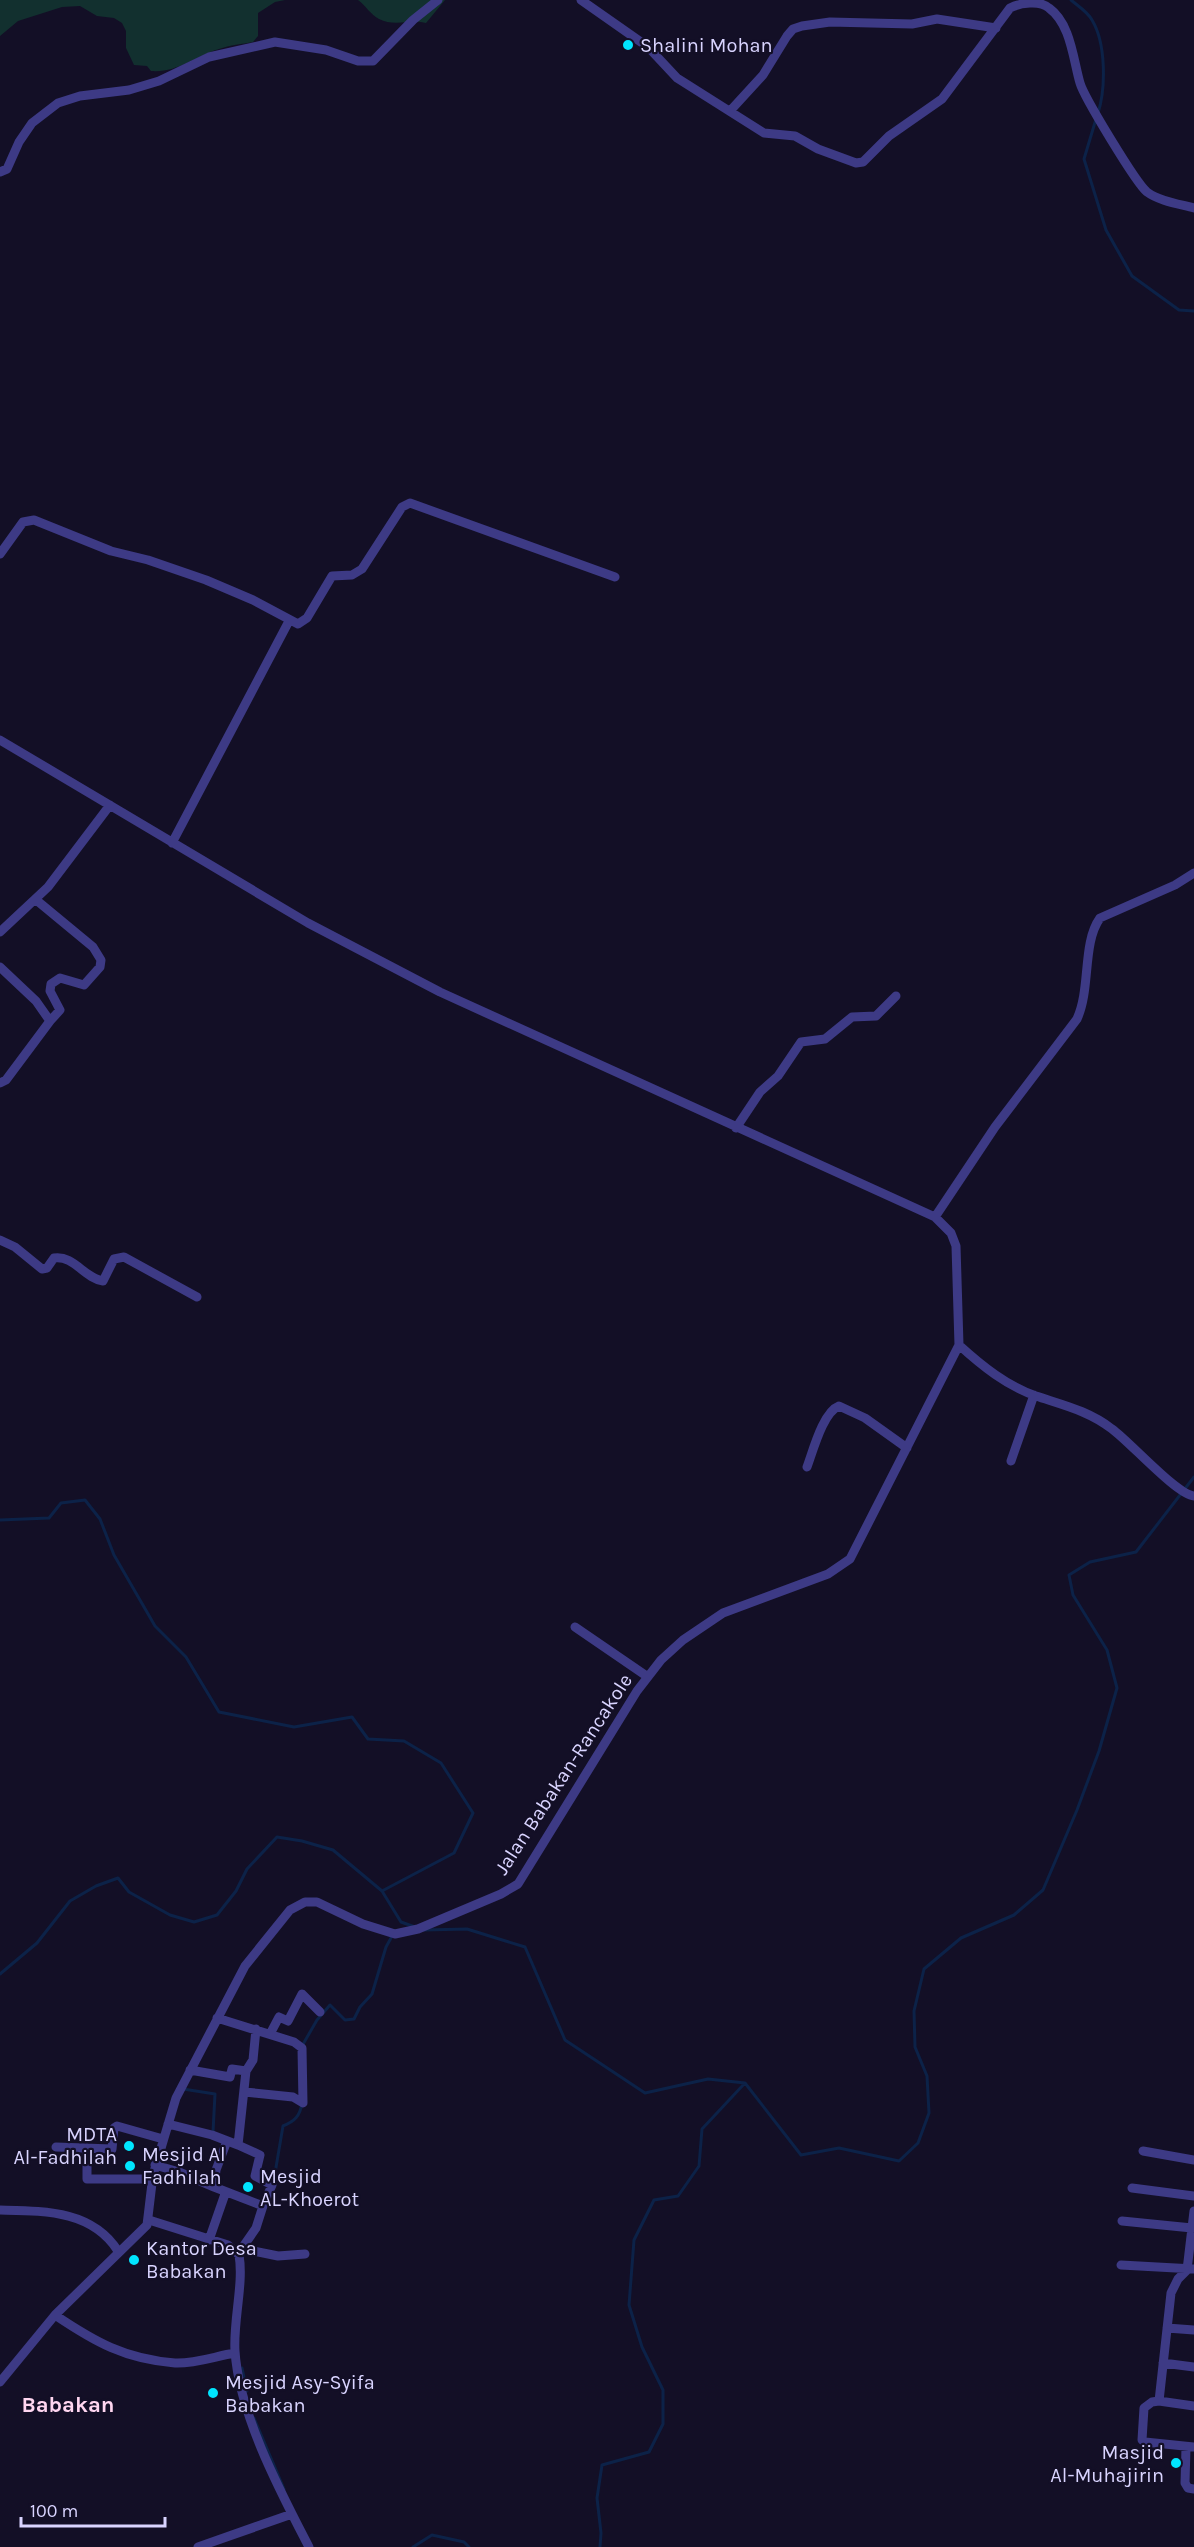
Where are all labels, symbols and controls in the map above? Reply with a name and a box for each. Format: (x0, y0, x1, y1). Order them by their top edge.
place label: Shalini Mohan (640, 34, 773, 57)
marker: Shalini Mohan (621, 38, 635, 52)
street label: Jalan Babakan-Rancakole (490, 1670, 637, 1879)
place label: MDTA Al-Fadhilah (13, 2123, 117, 2169)
marker: MDTA Al-Fadhilah (122, 2139, 136, 2153)
place label: Mesjid Al Fadhilah (142, 2143, 226, 2189)
marker: Mesjid Al Fadhilah (123, 2159, 137, 2173)
place label: Mesjid AL-Khoerot (260, 2165, 359, 2211)
marker: Mesjid AL-Khoerot (241, 2180, 255, 2194)
place label: Kantor Desa Babakan (146, 2237, 257, 2283)
marker: Kantor Desa Babakan (127, 2253, 141, 2267)
place label: Mesjid Asy-Syifa Babakan (225, 2371, 375, 2417)
marker: Mesjid Asy-Syifa Babakan (206, 2386, 220, 2400)
district label: Babakan (21, 2392, 115, 2418)
place label: Masjid Al-Muhajirin (1050, 2441, 1164, 2487)
marker: Masjid Al-Muhajirin (1169, 2456, 1183, 2470)
scale bar (21, 2490, 165, 2528)
text: 100 m (30, 2500, 78, 2522)

